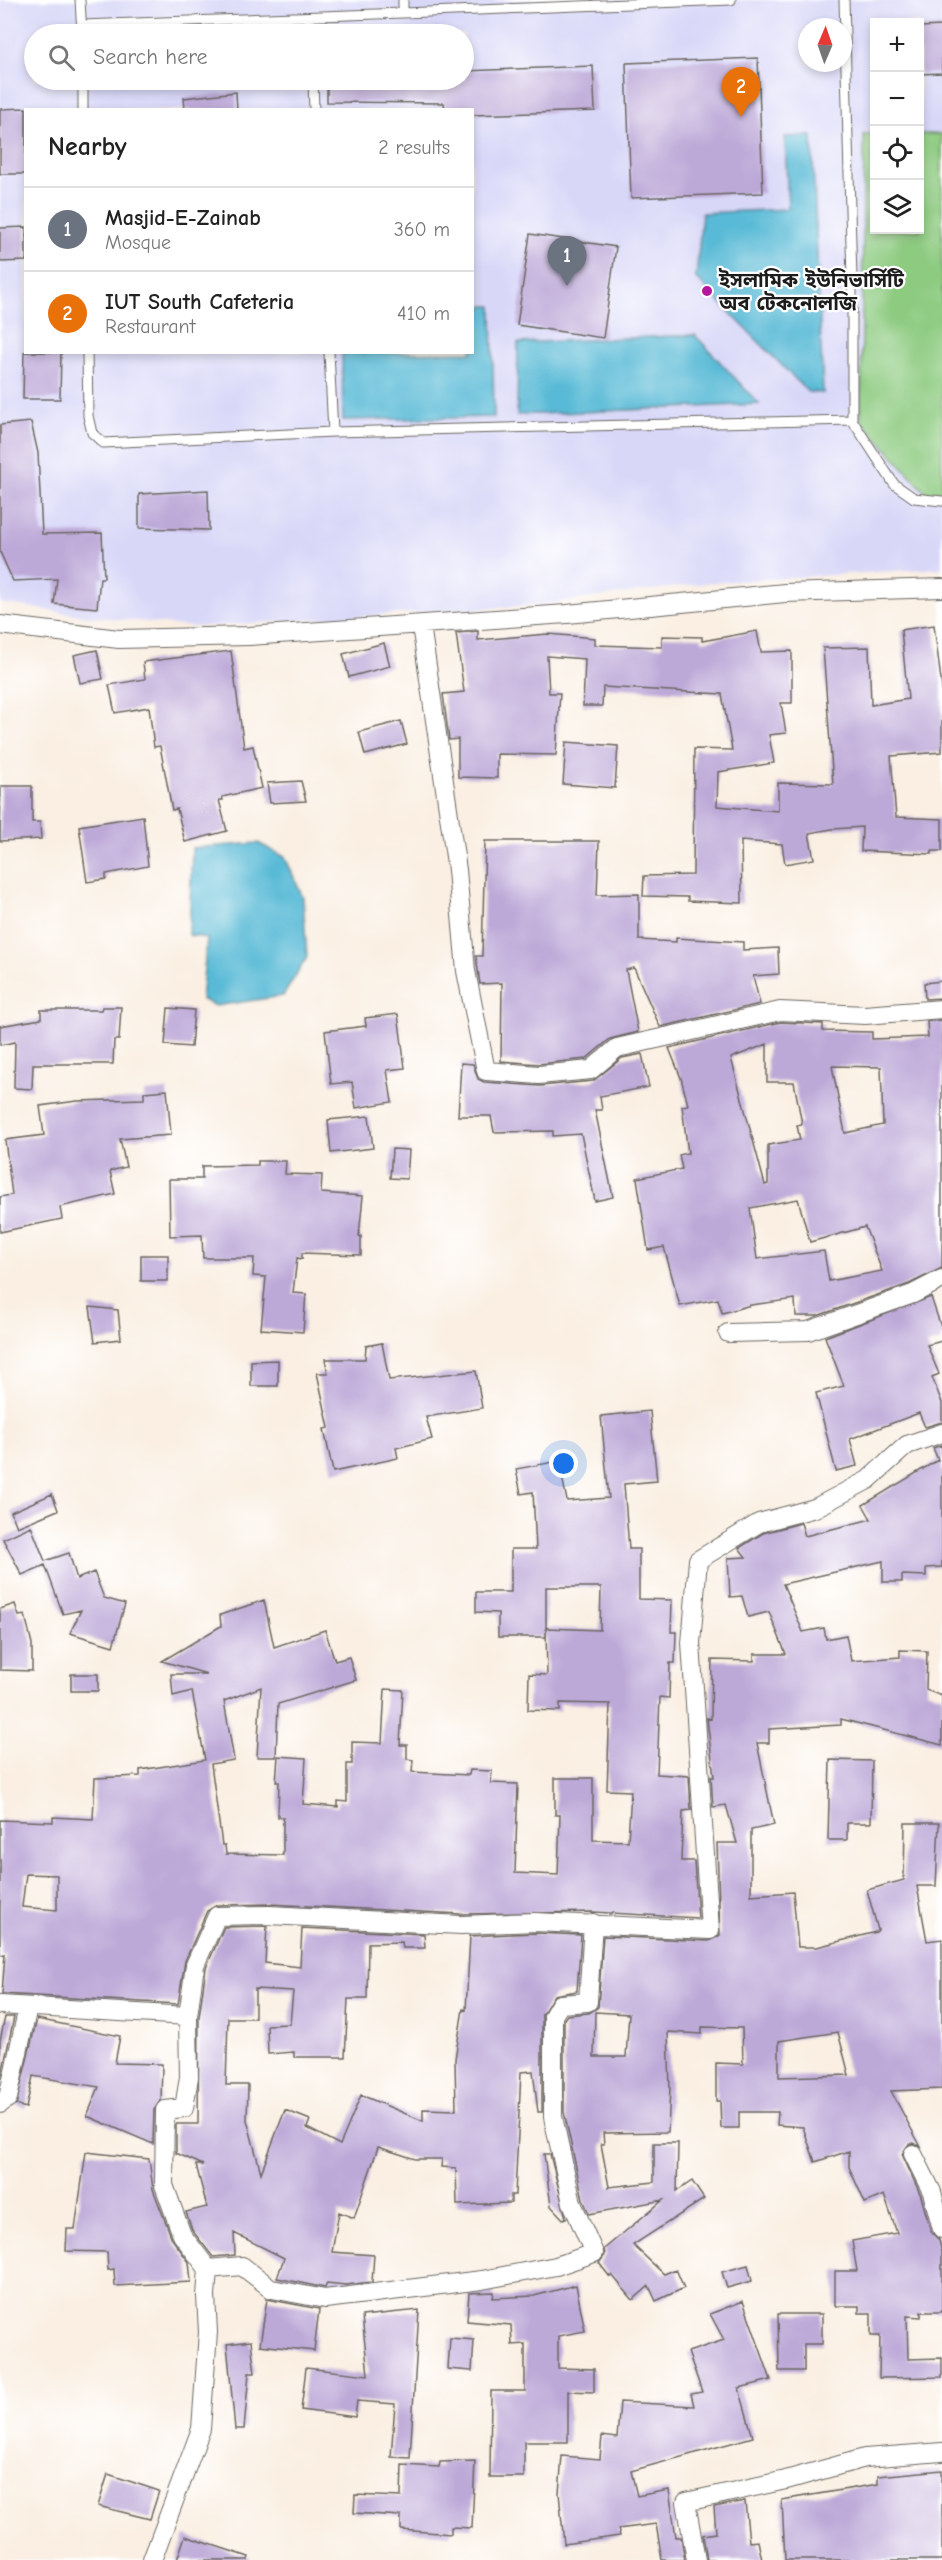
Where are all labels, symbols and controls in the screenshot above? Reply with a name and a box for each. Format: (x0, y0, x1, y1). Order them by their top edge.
north arrow (798, 18, 852, 72)
map controls (870, 18, 924, 234)
button: + (870, 18, 924, 72)
search box (24, 24, 474, 90)
icon: search (45, 41, 78, 74)
text: Search here (93, 44, 208, 70)
pin: 2 (722, 68, 760, 117)
button: − (870, 72, 924, 126)
button: locate (870, 126, 924, 180)
text: Nearby (48, 132, 127, 162)
text: 2 results (378, 136, 450, 159)
button: layers (870, 180, 924, 234)
text: Masjid-E-Zainab (105, 205, 261, 231)
text: 1 (64, 218, 71, 241)
text: 360 m (394, 218, 450, 241)
text: Mosque (105, 231, 171, 254)
pin: 1 (548, 236, 586, 286)
place label: ইসলামিক ইউনিভার্সিটি অব টেকনোলজি (718, 268, 905, 315)
marker: ইসলামিক ইউনিভার্সিটি অব টেকনোলজি (700, 284, 714, 298)
text: IUT South Cafeteria (105, 289, 294, 315)
text: 2 (63, 302, 72, 325)
text: 410 m (397, 302, 450, 325)
text: Restaurant (105, 315, 195, 338)
your location (549, 1449, 578, 1478)

